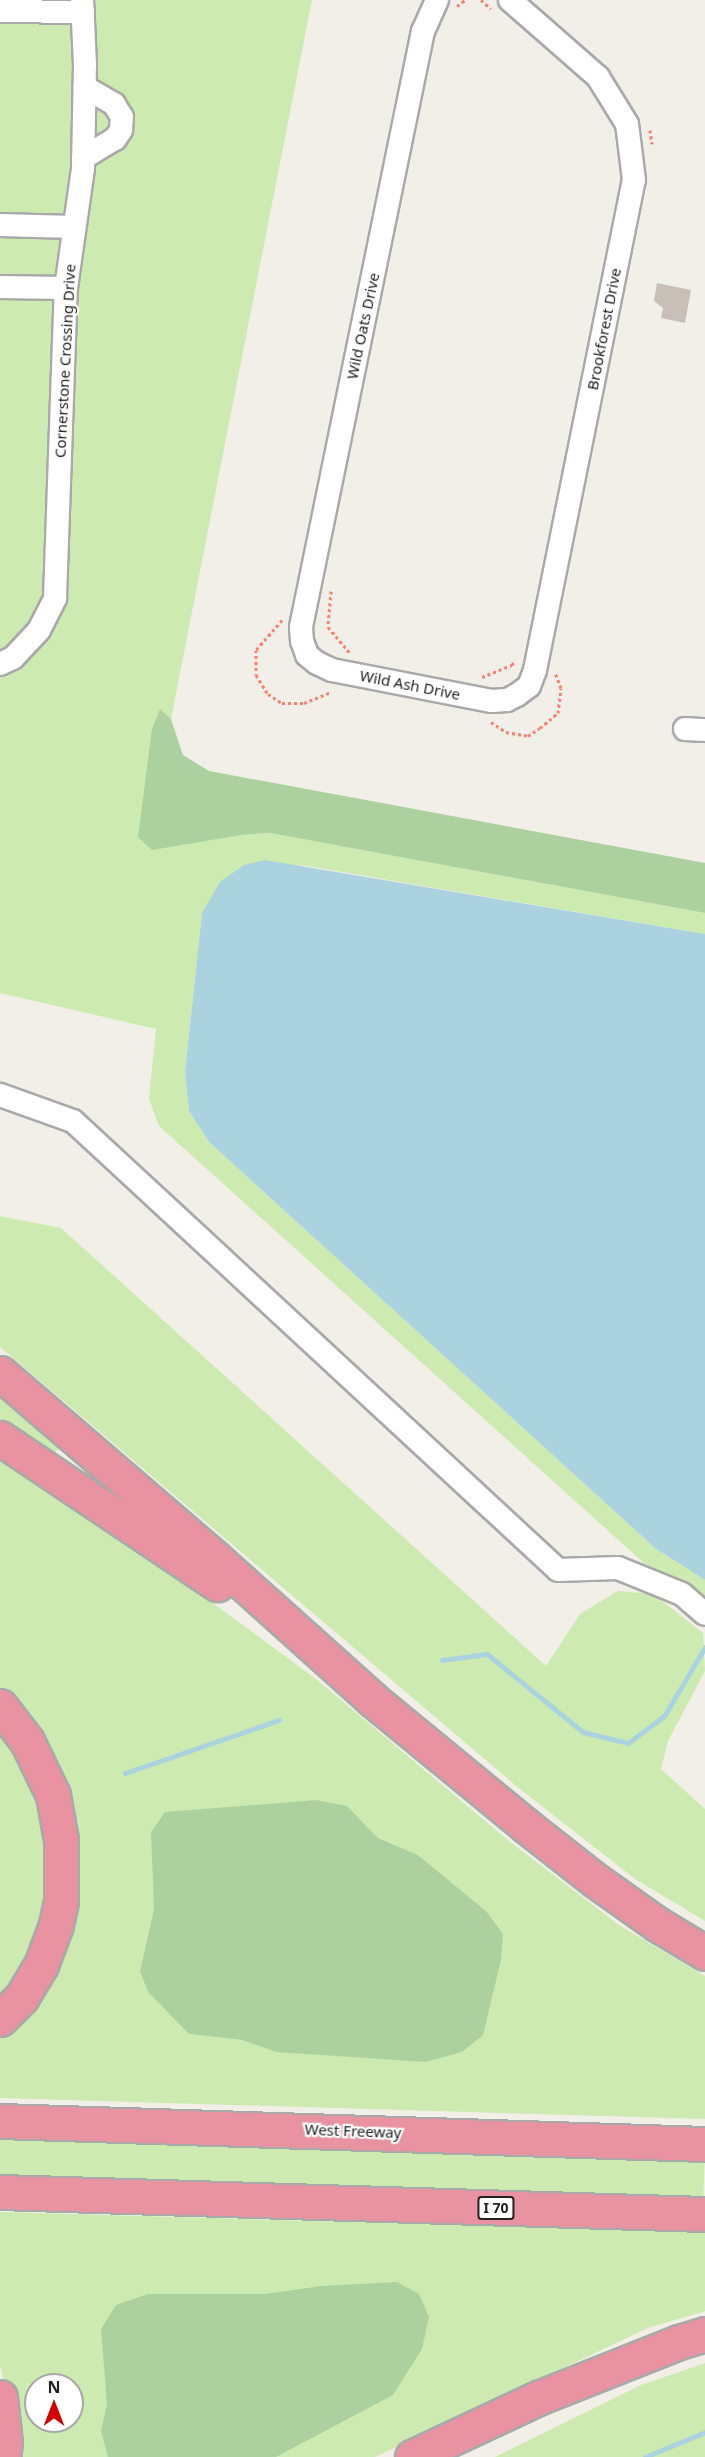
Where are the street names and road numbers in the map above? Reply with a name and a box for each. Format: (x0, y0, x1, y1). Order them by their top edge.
street label: Cornerstone Crossing Drive (51, 264, 79, 458)
street label: Brookforest Drive (583, 266, 625, 392)
street label: Wild Oats Drive (343, 271, 383, 381)
street label: Wild Ash Drive (358, 666, 462, 704)
street label: West Freeway (304, 2120, 402, 2142)
road number: I 70 (476, 2197, 516, 2219)

